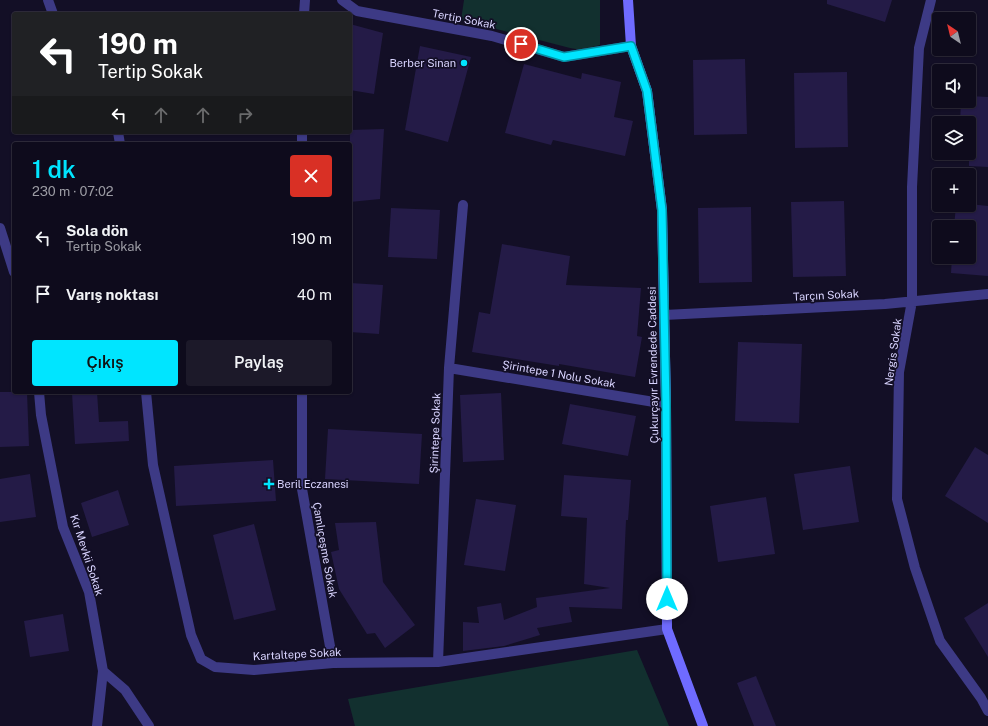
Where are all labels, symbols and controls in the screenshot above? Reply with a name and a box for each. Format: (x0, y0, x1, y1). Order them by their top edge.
street label: Tertip Sokak (431, 7, 497, 31)
north arrow (932, 12, 976, 56)
map controls (932, 12, 976, 264)
text: 190 m (98, 27, 178, 60)
pin (504, 27, 538, 61)
icon: left (32, 28, 84, 80)
icon: arrive (510, 33, 532, 55)
place label: Berber Sinan (389, 57, 456, 69)
marker: Berber Sinan (459, 58, 469, 68)
text: Tertip Sokak (98, 61, 203, 82)
button: sound (932, 64, 976, 108)
icon: left (108, 104, 130, 126)
icon: ahead (150, 104, 172, 126)
icon: ahead (192, 104, 214, 126)
icon: right (234, 104, 256, 126)
button: layers (932, 116, 976, 160)
text: 1 dk (32, 155, 76, 183)
button: close (290, 155, 332, 197)
button: + (932, 168, 976, 212)
text: 230 m · 07:02 (32, 184, 114, 199)
button: − (932, 220, 976, 264)
text: Sola dön (66, 222, 128, 239)
icon: left (32, 227, 54, 249)
text: 190 m (291, 230, 332, 247)
text: Tertip Sokak (66, 239, 142, 254)
icon: arrive (32, 283, 54, 305)
text: Varış noktası (66, 286, 158, 303)
text: 40 m (297, 286, 332, 303)
street label: Çukurçayır Evrendede Caddesi (646, 287, 661, 443)
street label: Tarçın Sokak (793, 287, 859, 304)
street label: Nergis Sokak (882, 317, 904, 387)
button: Çıkış (32, 340, 178, 386)
button: Paylaş (186, 340, 332, 386)
street label: Şirintepe 1 Nolu Sokak (501, 358, 617, 391)
street label: Şirintepe Sokak (428, 392, 443, 474)
place label: Beril Eczanesi (277, 478, 349, 490)
marker: Beril Eczanesi (264, 479, 274, 489)
street label: Çamlıçeşme Sokak (310, 501, 339, 599)
street label: Kır Mevkii Sokak (68, 513, 106, 597)
position arrow (646, 578, 688, 620)
street label: Kartaltepe Sokak (252, 646, 342, 662)

